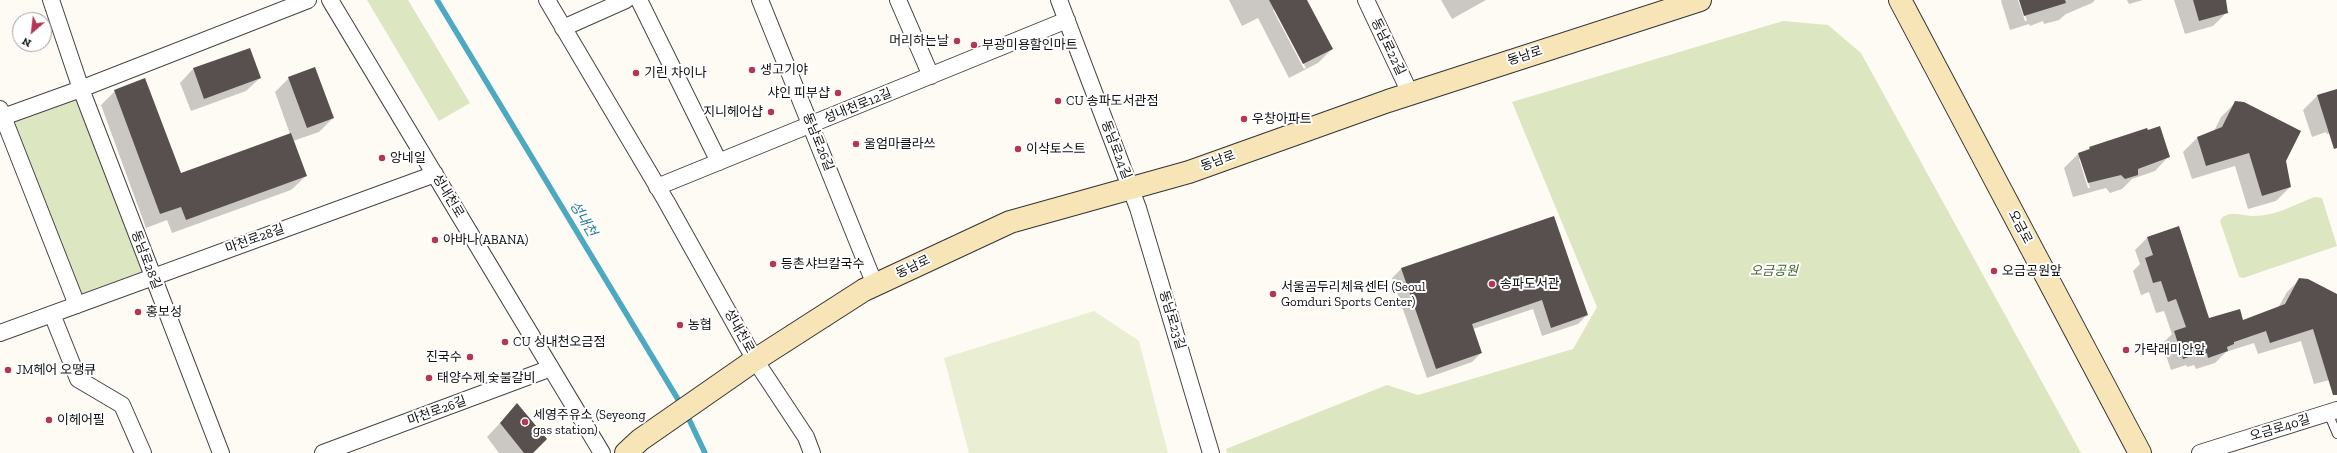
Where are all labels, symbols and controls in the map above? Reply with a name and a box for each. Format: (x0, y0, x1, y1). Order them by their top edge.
north arrow (12, 12, 52, 52)
street label: 동남로22길 (1368, 16, 1408, 78)
place label: 머리하는날 (889, 33, 949, 49)
text: N (20, 34, 33, 50)
marker: 머리하는날 (952, 36, 962, 46)
place label: 부광미용할인마트 (982, 37, 1078, 53)
marker: 부광미용할인마트 (969, 40, 979, 50)
street label: 동남로 (1506, 43, 1544, 69)
place label: 생고기야 (760, 62, 808, 78)
place label: 기린 차이나 (644, 65, 707, 81)
marker: 생고기야 (747, 65, 757, 75)
marker: 기린 차이나 (631, 68, 641, 78)
place label: 샤인 피부샵 (767, 85, 830, 101)
street label: 성내천로12길 (822, 85, 894, 127)
marker: 샤인 피부샵 (833, 88, 843, 98)
place label: CU 송파도서관점 (1066, 93, 1158, 109)
marker: CU 송파도서관점 (1053, 96, 1063, 106)
place label: 지니헤어샵 (703, 104, 763, 120)
marker: 지니헤어샵 (766, 107, 776, 117)
street label: 동남로26길 (799, 111, 837, 173)
place label: 우창아파트 (1252, 111, 1312, 127)
marker: 우창아파트 (1239, 114, 1249, 124)
street label: 동남로24길 (1098, 118, 1134, 182)
place label: 울엄마클라쓰 (864, 136, 936, 152)
marker: 울엄마클라쓰 (851, 139, 861, 149)
place label: 이삭토스트 (1026, 141, 1086, 157)
marker: 이삭토스트 (1013, 144, 1023, 154)
street label: 동남로 (1198, 148, 1238, 174)
place label: 앙네일 (390, 150, 426, 166)
marker: 앙네일 (377, 153, 387, 163)
street label: 성내천로 (429, 171, 467, 221)
water label: 성내천 (566, 198, 600, 240)
street label: 오금로 (2005, 207, 2035, 247)
street label: 마천로28길 (223, 221, 287, 257)
street label: 동남로28길 (128, 228, 164, 292)
place label: 아바나(ABANA) (443, 232, 528, 248)
marker: 아바나(ABANA) (430, 235, 440, 245)
street label: 동남로 (893, 252, 933, 282)
place label: 등촌샤브칼국수 (781, 256, 865, 272)
marker: 등촌샤브칼국수 (768, 259, 778, 269)
park label: 오금공원 (1750, 263, 1798, 279)
place label: 오금공원앞 (2002, 263, 2062, 279)
marker: 오금공원앞 (1989, 266, 1999, 276)
place label: 송파도서관 (1500, 276, 1560, 292)
place label: 서울곰두리체육센터 (Seoul Gomduri Sports Center) (1281, 279, 1425, 310)
marker: 송파도서관 (1487, 279, 1497, 289)
street label: 동남로23길 (1156, 289, 1188, 351)
marker: 서울곰두리체육센터 (Seoul Gomduri Sports Center) (1268, 289, 1278, 299)
place label: 홍보성 (146, 304, 182, 320)
street label: 성내천로 (721, 306, 757, 356)
marker: 홍보성 (133, 307, 143, 317)
place label: 농협 (688, 317, 712, 333)
marker: 농협 (675, 320, 685, 330)
place label: CU 성내천오금점 (513, 334, 605, 350)
marker: CU 성내천오금점 (500, 337, 510, 347)
place label: 가락래미안앞 (2134, 342, 2206, 358)
marker: 가락래미안앞 (2121, 345, 2131, 355)
place label: 진국수 (426, 349, 462, 365)
marker: 진국수 (465, 352, 475, 362)
place label: JM헤어 오땡큐 (16, 362, 96, 378)
marker: JM헤어 오땡큐 (3, 365, 13, 375)
place label: 태양수제 숯불갈비 (437, 370, 536, 386)
marker: 태양수제 숯불갈비 (424, 373, 434, 383)
street label: 마천로26길 (405, 393, 469, 429)
place label: 세영주유소 (Seyeong gas station) (533, 407, 646, 438)
street label: 오금로40길 (2248, 411, 2312, 445)
place label: 이헤어필 (57, 412, 105, 428)
marker: 이헤어필 (44, 415, 54, 425)
marker: 세영주유소 (Seyeong gas station) (520, 417, 530, 427)

